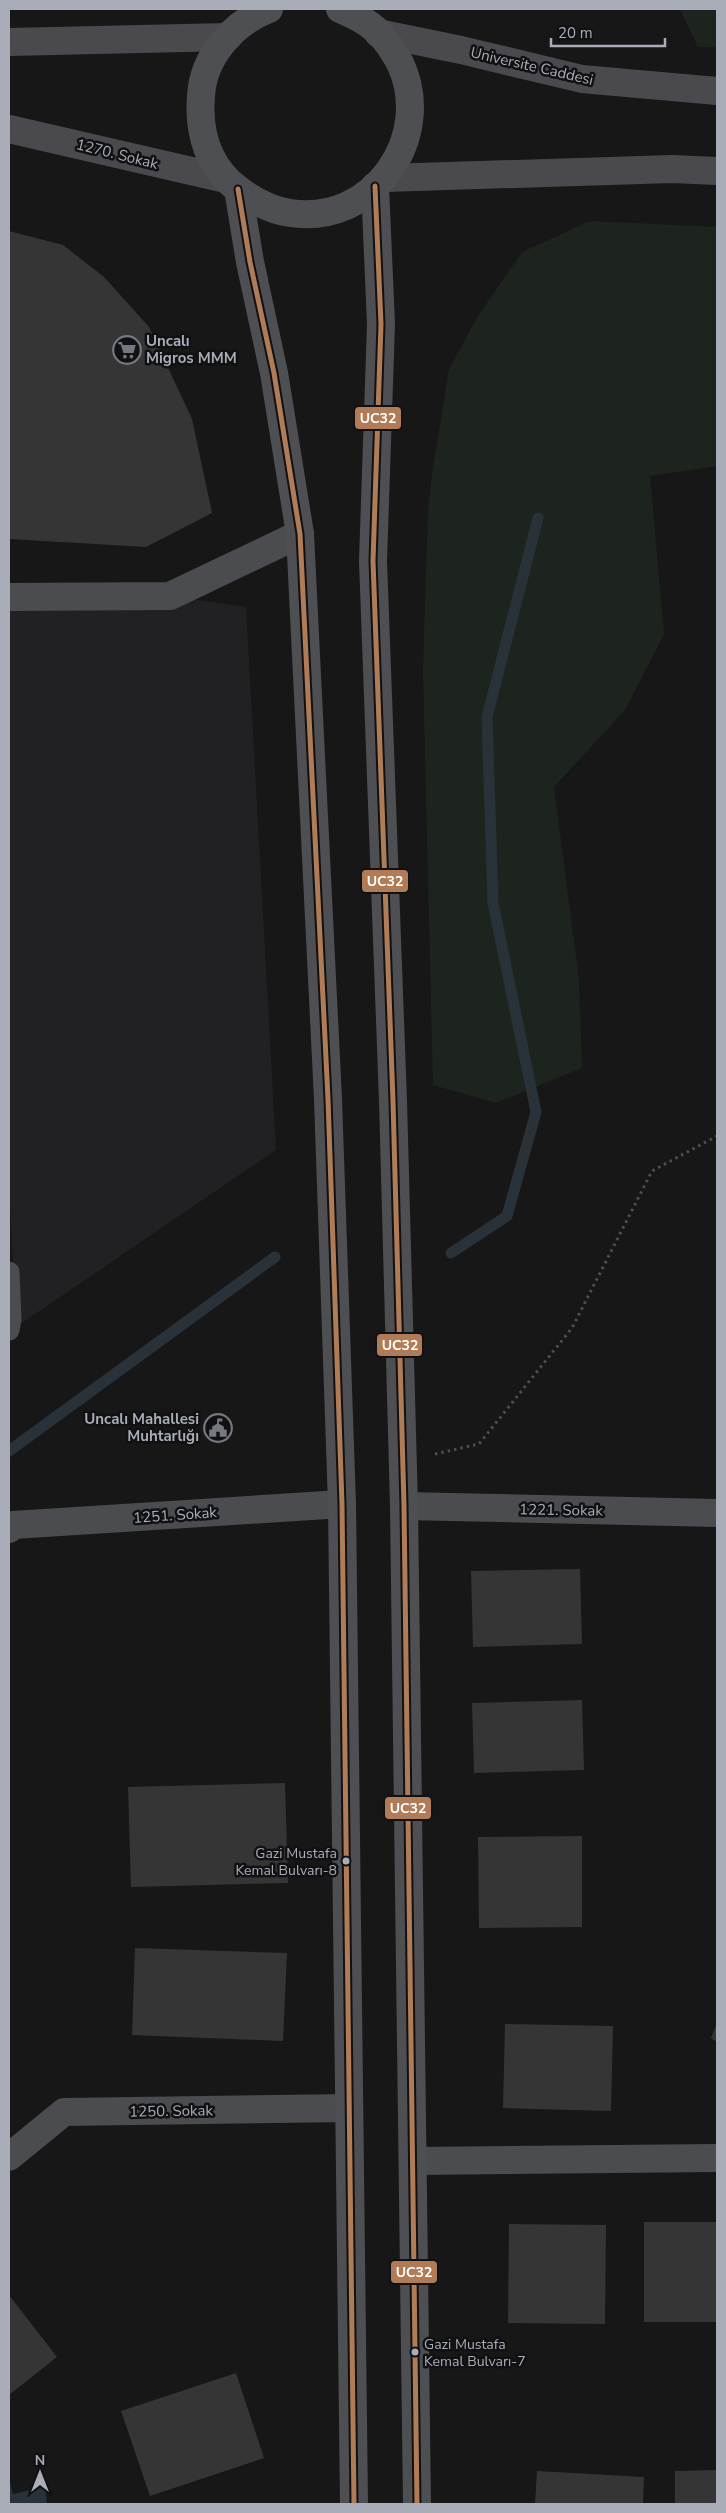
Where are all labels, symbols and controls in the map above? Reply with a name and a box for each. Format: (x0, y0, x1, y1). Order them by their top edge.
scale bar (551, 15, 665, 47)
text: 20 m (558, 23, 593, 43)
street label: Universite Caddesi (469, 42, 595, 90)
street label: 1270. Sokak (74, 134, 161, 174)
place label: Uncalı Migros MMM (146, 331, 237, 368)
supermarket icon: Uncalı Migros MMM (112, 335, 142, 365)
line badge: UC32 (354, 406, 402, 430)
text: UC32 (360, 409, 396, 428)
line badge: UC32 (361, 869, 409, 893)
text: UC32 (367, 872, 403, 891)
line badge: UC32 (376, 1333, 423, 1357)
text: UC32 (382, 1336, 418, 1355)
place label: Uncalı Mahallesi Muhtarlığı (84, 1409, 199, 1446)
public building icon: Uncalı Mahallesi Muhtarlığı (203, 1413, 233, 1443)
street label: 1221. Sokak (519, 1499, 604, 1521)
street label: 1251. Sokak (133, 1502, 218, 1528)
line badge: UC32 (384, 1796, 432, 1820)
text: UC32 (390, 1799, 426, 1818)
place label: Gazi Mustafa Kemal Bulvarı-8 (235, 1844, 337, 1880)
marker: Gazi Mustafa Kemal Bulvarı-8 (341, 1856, 351, 1866)
street label: 1250. Sokak (129, 2100, 214, 2122)
line badge: UC32 (390, 2260, 438, 2284)
text: UC32 (396, 2263, 432, 2282)
place label: Gazi Mustafa Kemal Bulvarı-7 (424, 2335, 526, 2371)
marker: Gazi Mustafa Kemal Bulvarı-7 (410, 2347, 420, 2357)
north arrow (15, 2448, 65, 2498)
text: N (35, 2451, 45, 2470)

